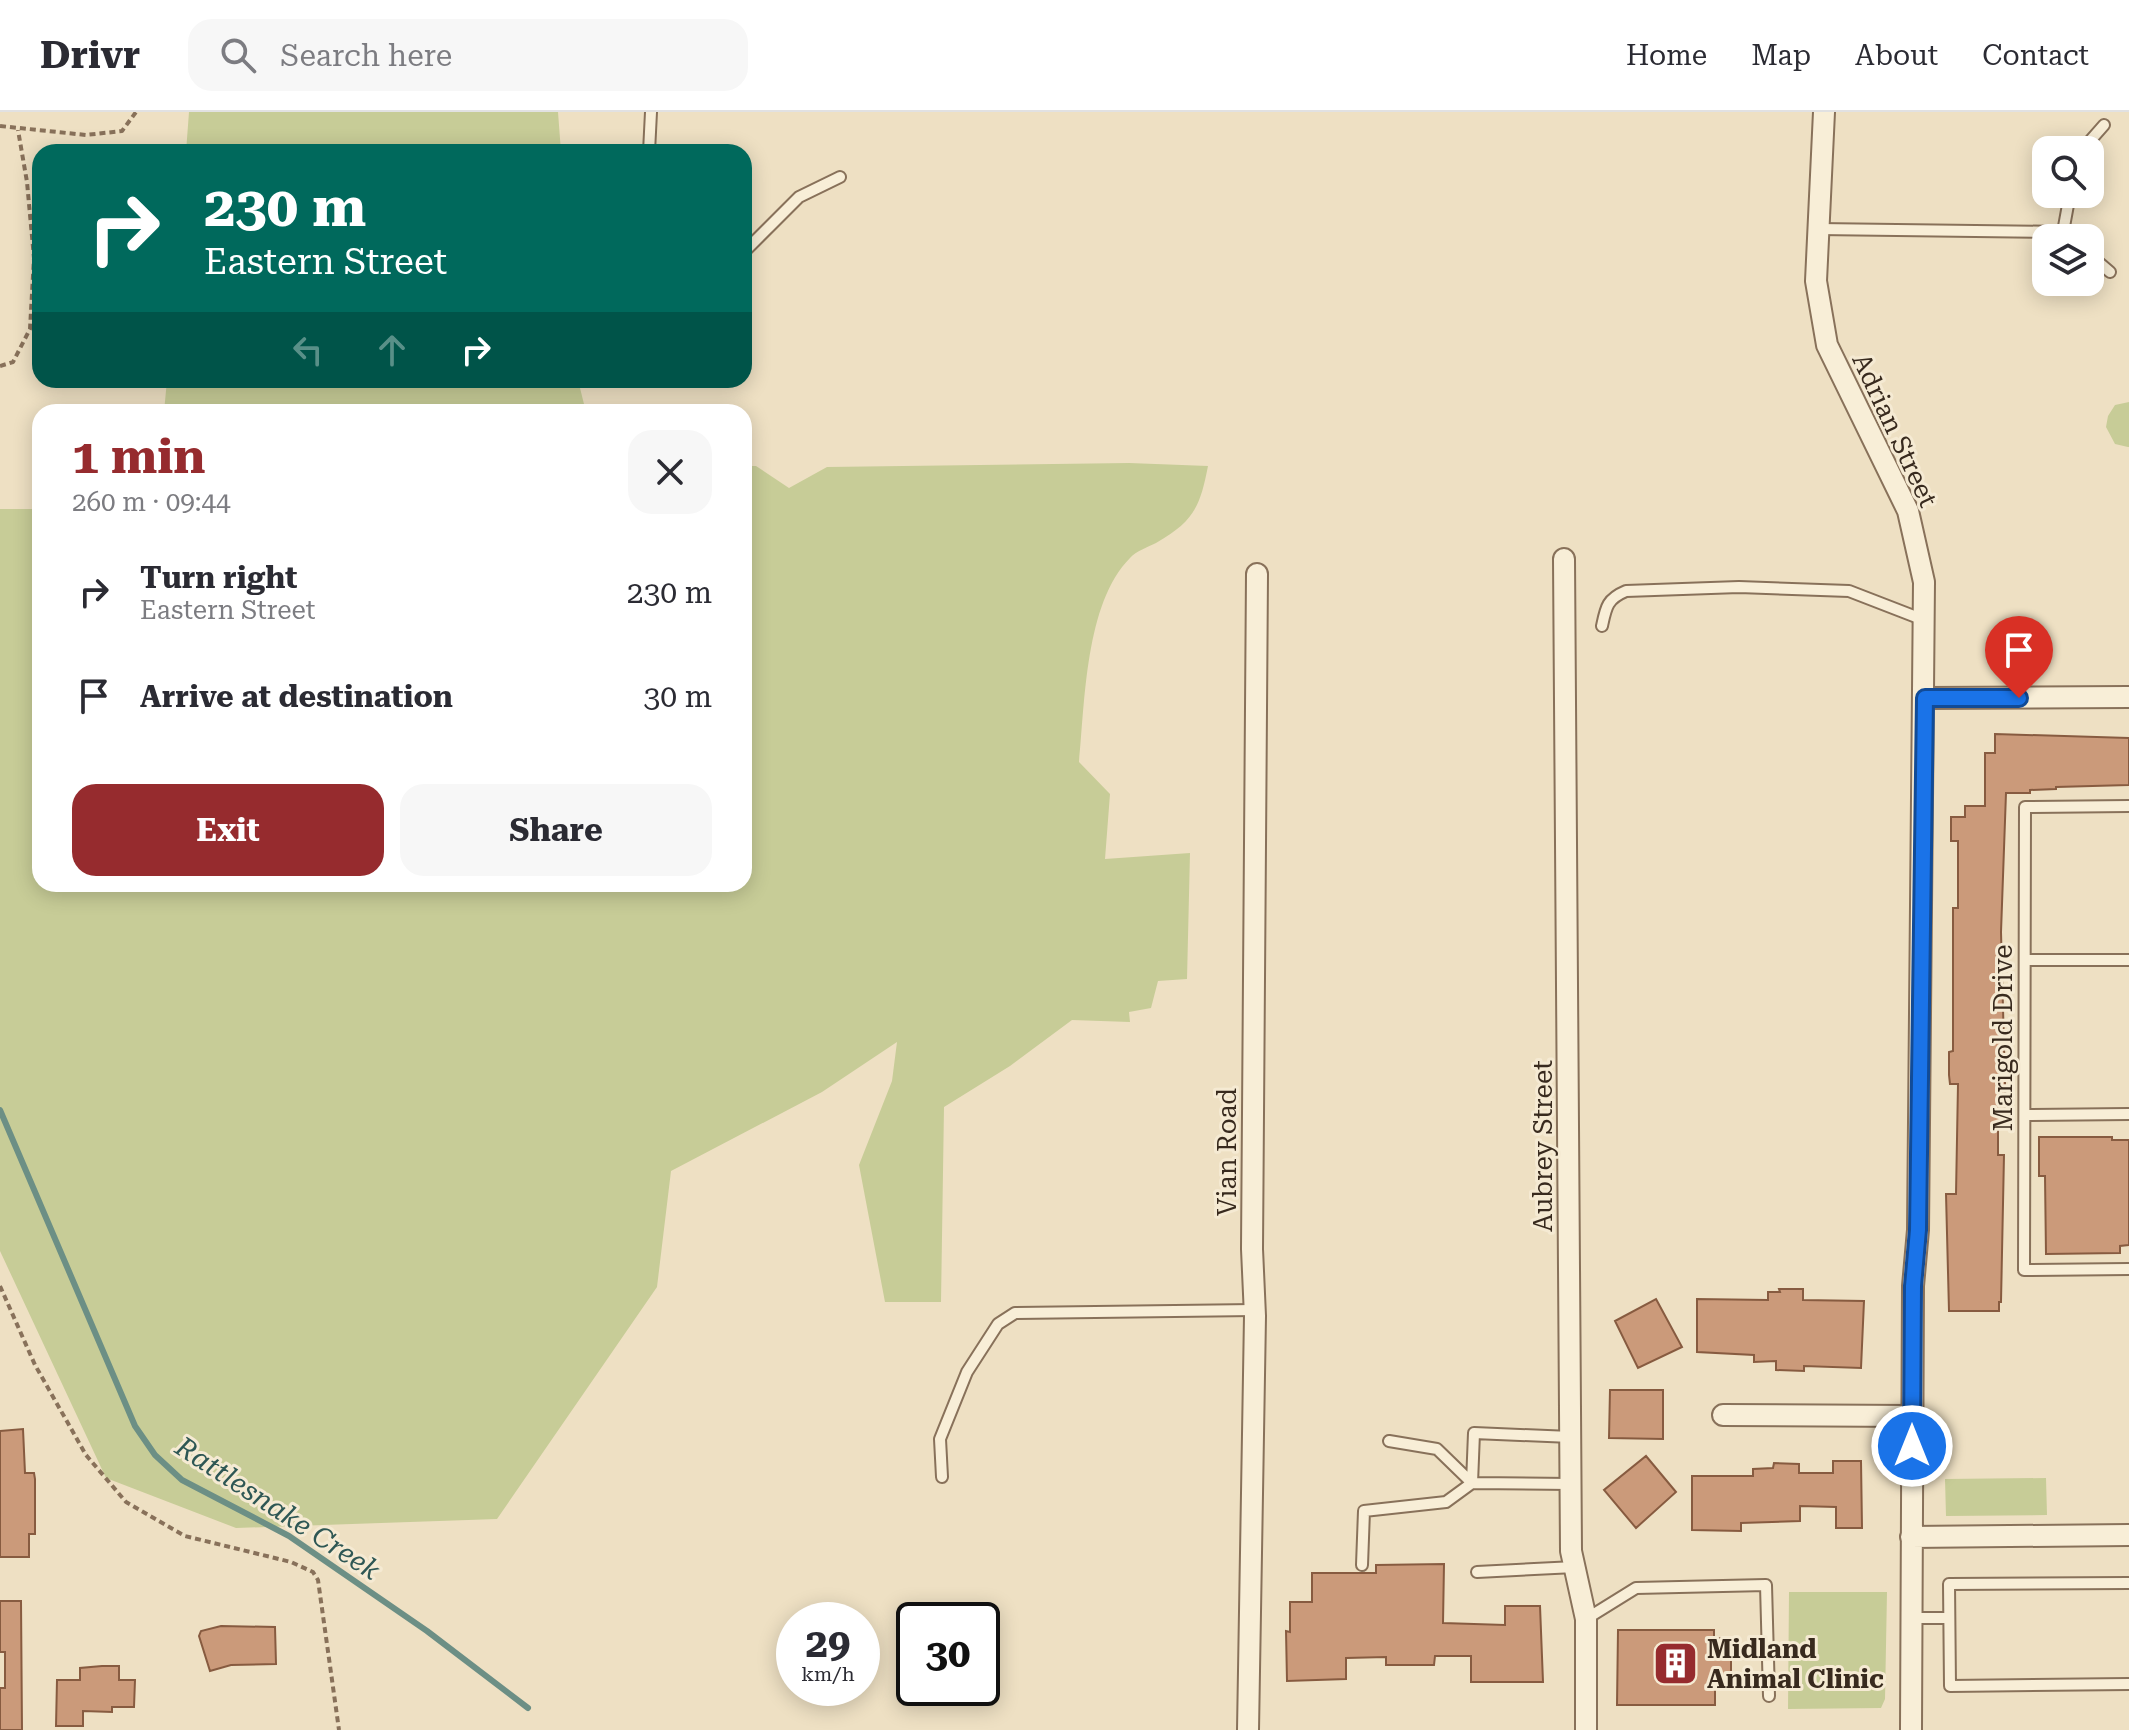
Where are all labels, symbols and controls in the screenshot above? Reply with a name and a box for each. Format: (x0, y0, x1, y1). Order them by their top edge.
search box (188, 19, 748, 91)
text: Drivr (40, 33, 140, 77)
icon: search (216, 33, 260, 77)
text: Search here (280, 38, 452, 73)
text: Home (1626, 39, 1707, 72)
text: Map (1751, 39, 1811, 72)
text: About (1855, 39, 1938, 72)
text: Contact (1982, 39, 2089, 72)
map controls (2032, 136, 2104, 296)
button: search (2032, 136, 2104, 208)
text: 230 m (204, 174, 366, 240)
icon: right (72, 176, 176, 280)
button: layers (2032, 224, 2104, 296)
text: Eastern Street (204, 241, 447, 283)
icon: left (286, 328, 330, 372)
icon: ahead (370, 328, 414, 372)
icon: right (454, 328, 498, 372)
street label: Adrian Street (1846, 349, 1944, 512)
text: 1 min (72, 429, 205, 485)
button: close (628, 430, 712, 514)
text: 260 m · 09:44 (72, 487, 231, 517)
text: Turn right (140, 560, 297, 595)
icon: right (72, 570, 116, 614)
text: 230 m (627, 575, 712, 610)
text: Eastern Street (140, 595, 316, 625)
pin (1985, 616, 2053, 698)
icon: arrive (1997, 628, 2041, 672)
icon: arrive (72, 674, 116, 718)
text: Arrive at destination (140, 679, 453, 714)
text: 30 m (643, 679, 712, 714)
button: Exit (72, 784, 384, 876)
button: Share (400, 784, 712, 876)
street label: Marigold Drive (1988, 945, 2018, 1131)
street label: Aubrey Street (1528, 1060, 1558, 1232)
street label: Vian Road (1212, 1088, 1242, 1216)
position arrow (1870, 1404, 1954, 1488)
water label: Rattlesnake Creek (169, 1430, 387, 1587)
speed limit sign: 30 (896, 1602, 1000, 1706)
text: 29 (806, 1620, 850, 1667)
place label: Midland Animal Clinic (1707, 1634, 1884, 1694)
building icon: Midland Animal Clinic (1652, 1640, 1700, 1688)
text: km/h (801, 1662, 855, 1686)

